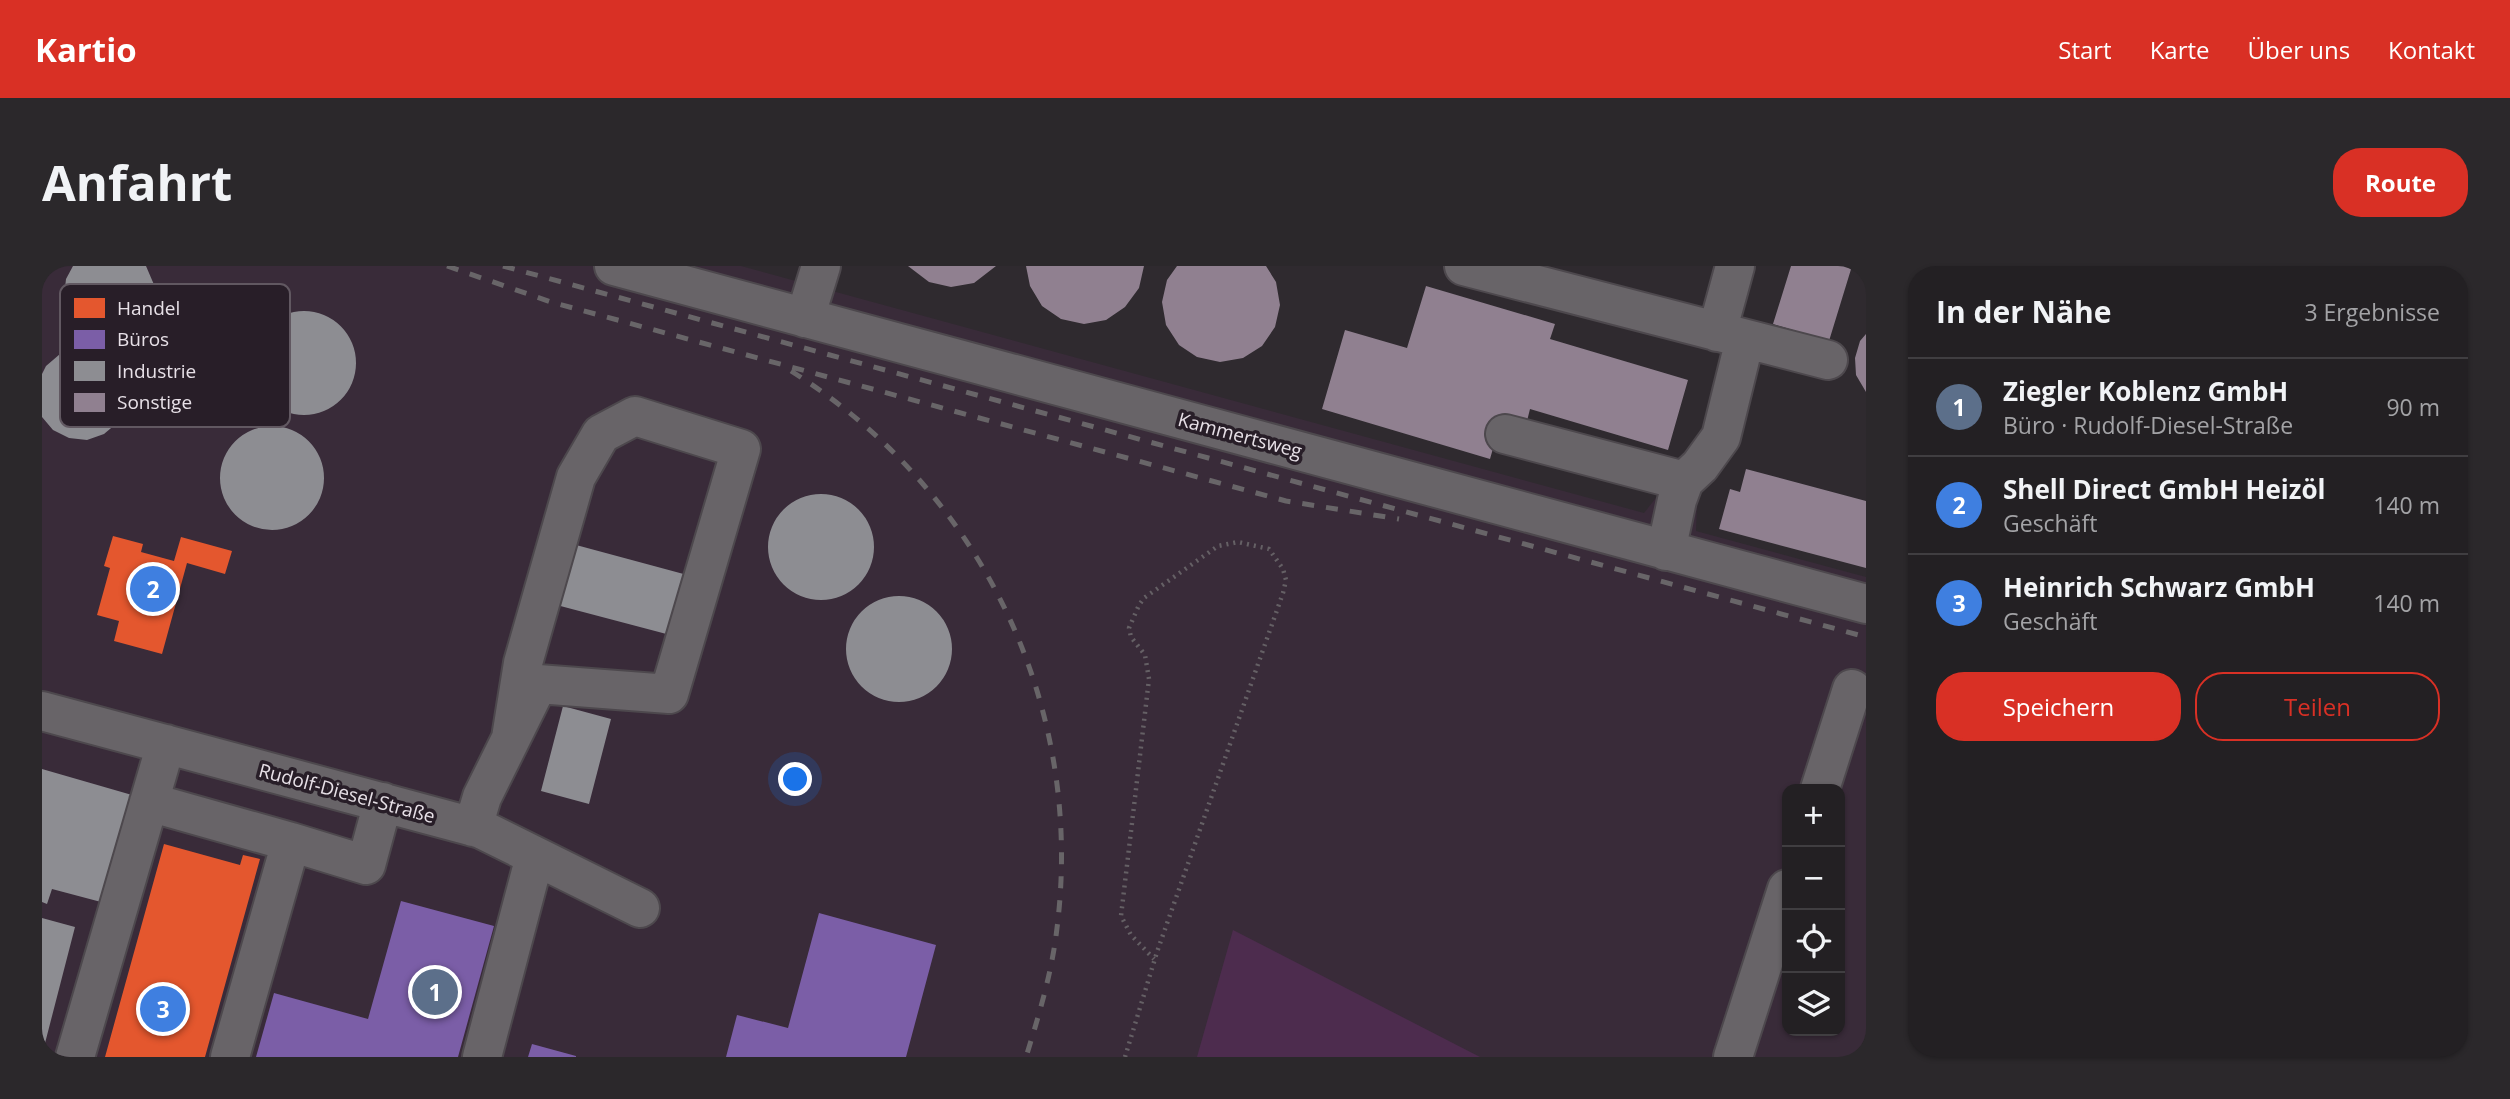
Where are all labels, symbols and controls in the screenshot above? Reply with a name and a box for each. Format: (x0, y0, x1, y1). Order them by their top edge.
text: Kartio (35, 27, 137, 72)
text: Start (2058, 33, 2112, 66)
text: Karte (2150, 33, 2210, 66)
text: Über uns (2248, 33, 2350, 66)
text: Kontakt (2388, 33, 2475, 66)
button: Route (2333, 148, 2468, 217)
text: Anfahrt (42, 149, 232, 215)
legend (60, 284, 290, 427)
text: In der Nähe (1936, 291, 2112, 332)
text: Handel (117, 295, 180, 321)
text: 3 Ergebnisse (2304, 296, 2440, 328)
text: Büros (117, 326, 169, 352)
text: Industrie (117, 358, 196, 384)
text: Ziegler Koblenz GmbH (2003, 373, 2288, 409)
text: Sonstige (117, 389, 192, 415)
text: 1 (1952, 391, 1966, 423)
text: 90 m (2386, 391, 2440, 423)
street label: Kammertsweg (1175, 406, 1305, 464)
text: Büro · Rudolf-Diesel-Straße (2003, 409, 2293, 441)
text: Shell Direct GmbH Heizöl (2003, 471, 2326, 507)
text: 2 (1952, 489, 1966, 521)
text: 140 m (2373, 489, 2440, 521)
text: Geschäft (2003, 507, 2097, 539)
pin: 2 (130, 563, 176, 615)
text: Heinrich Schwarz GmbH (2003, 569, 2315, 605)
text: 3 (1952, 587, 1966, 619)
text: 140 m (2373, 587, 2440, 619)
text: Geschäft (2003, 605, 2097, 637)
button: Speichern (1936, 672, 2181, 741)
button: Teilen (2195, 672, 2440, 741)
street label: Rudolf-Diesel-Straße (256, 757, 438, 829)
your location (778, 762, 812, 796)
map controls (1782, 784, 1845, 1036)
button: + (1782, 784, 1845, 847)
button: − (1782, 847, 1845, 910)
button: locate (1782, 910, 1845, 973)
pin: 1 (412, 966, 458, 1018)
button: layers (1782, 973, 1845, 1036)
pin: 3 (140, 983, 186, 1035)

